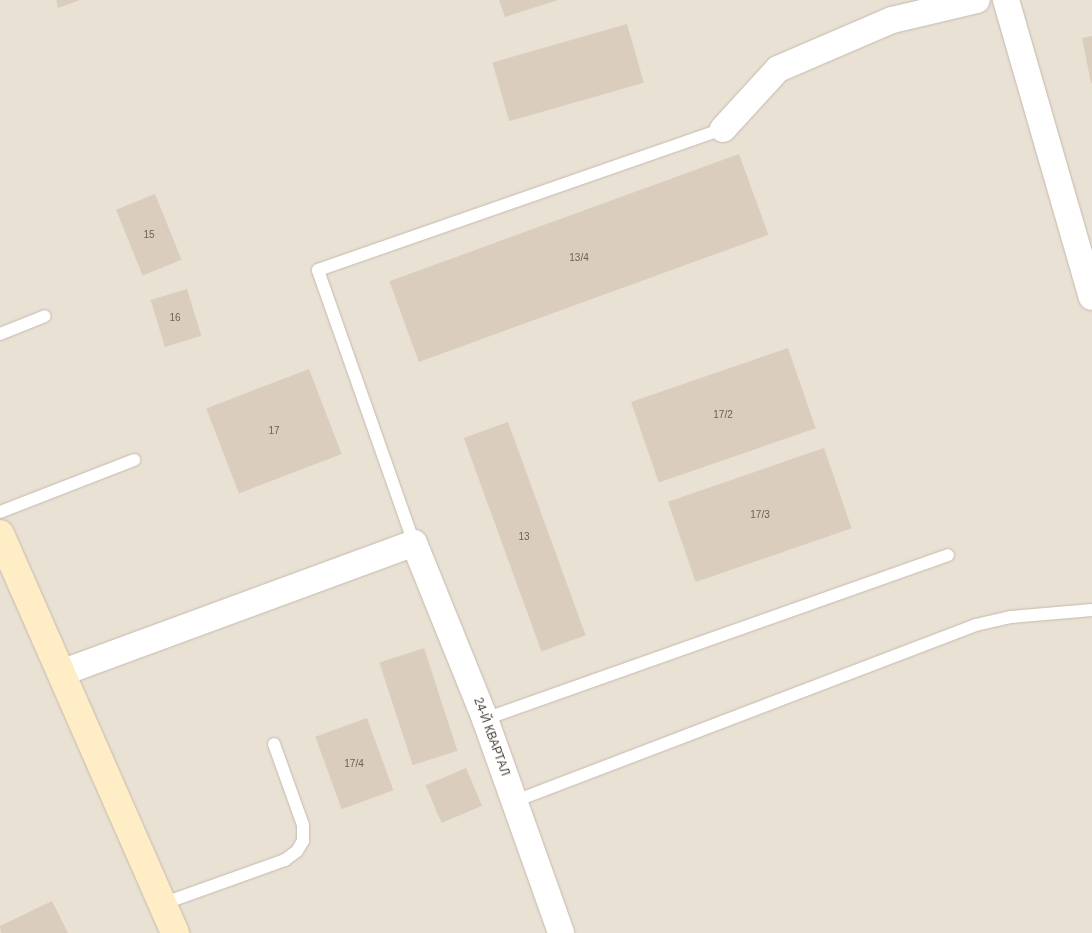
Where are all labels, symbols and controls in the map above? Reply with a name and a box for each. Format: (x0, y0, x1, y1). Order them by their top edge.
house number: 15 (143, 229, 155, 241)
house number: 13/4 (569, 252, 589, 264)
house number: 16 (169, 312, 181, 324)
house number: 17/2 (713, 409, 733, 421)
house number: 17 (268, 425, 280, 437)
house number: 17/3 (750, 509, 770, 521)
house number: 13 (518, 531, 530, 543)
street label: 24-Й КВАРТАЛ (470, 696, 512, 778)
house number: 17/4 (344, 758, 364, 770)

